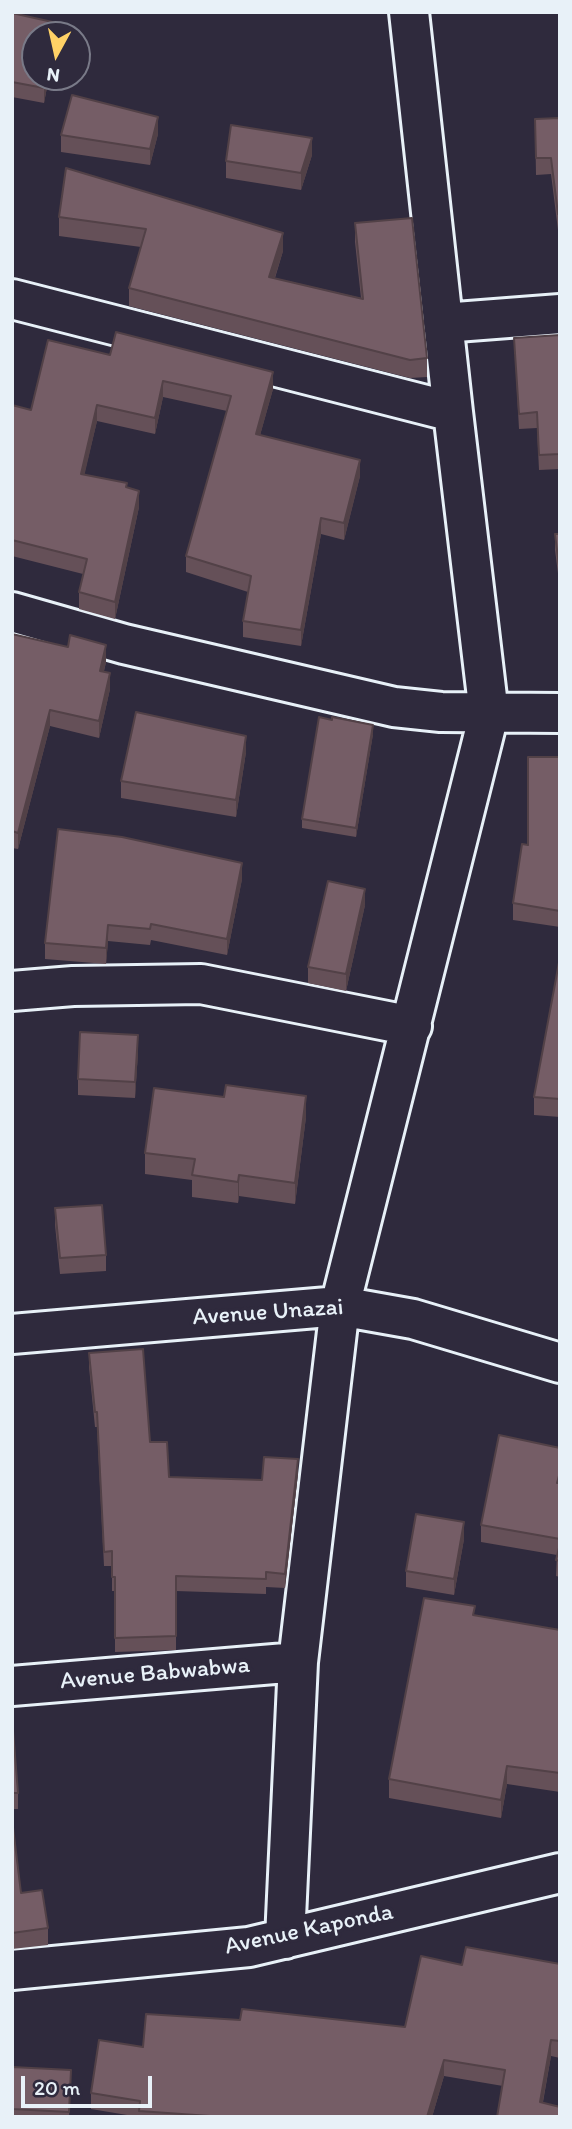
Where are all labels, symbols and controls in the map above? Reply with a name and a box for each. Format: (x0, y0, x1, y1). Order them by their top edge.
north arrow (21, 21, 91, 91)
text: N (45, 63, 61, 88)
street label: Avenue Unazai (192, 1293, 344, 1333)
street label: Avenue Babwabwa (59, 1651, 251, 1697)
street label: Avenue Kaponda (222, 1898, 396, 1962)
scale bar (24, 2062, 156, 2106)
text: 20 m (34, 2075, 80, 2100)

